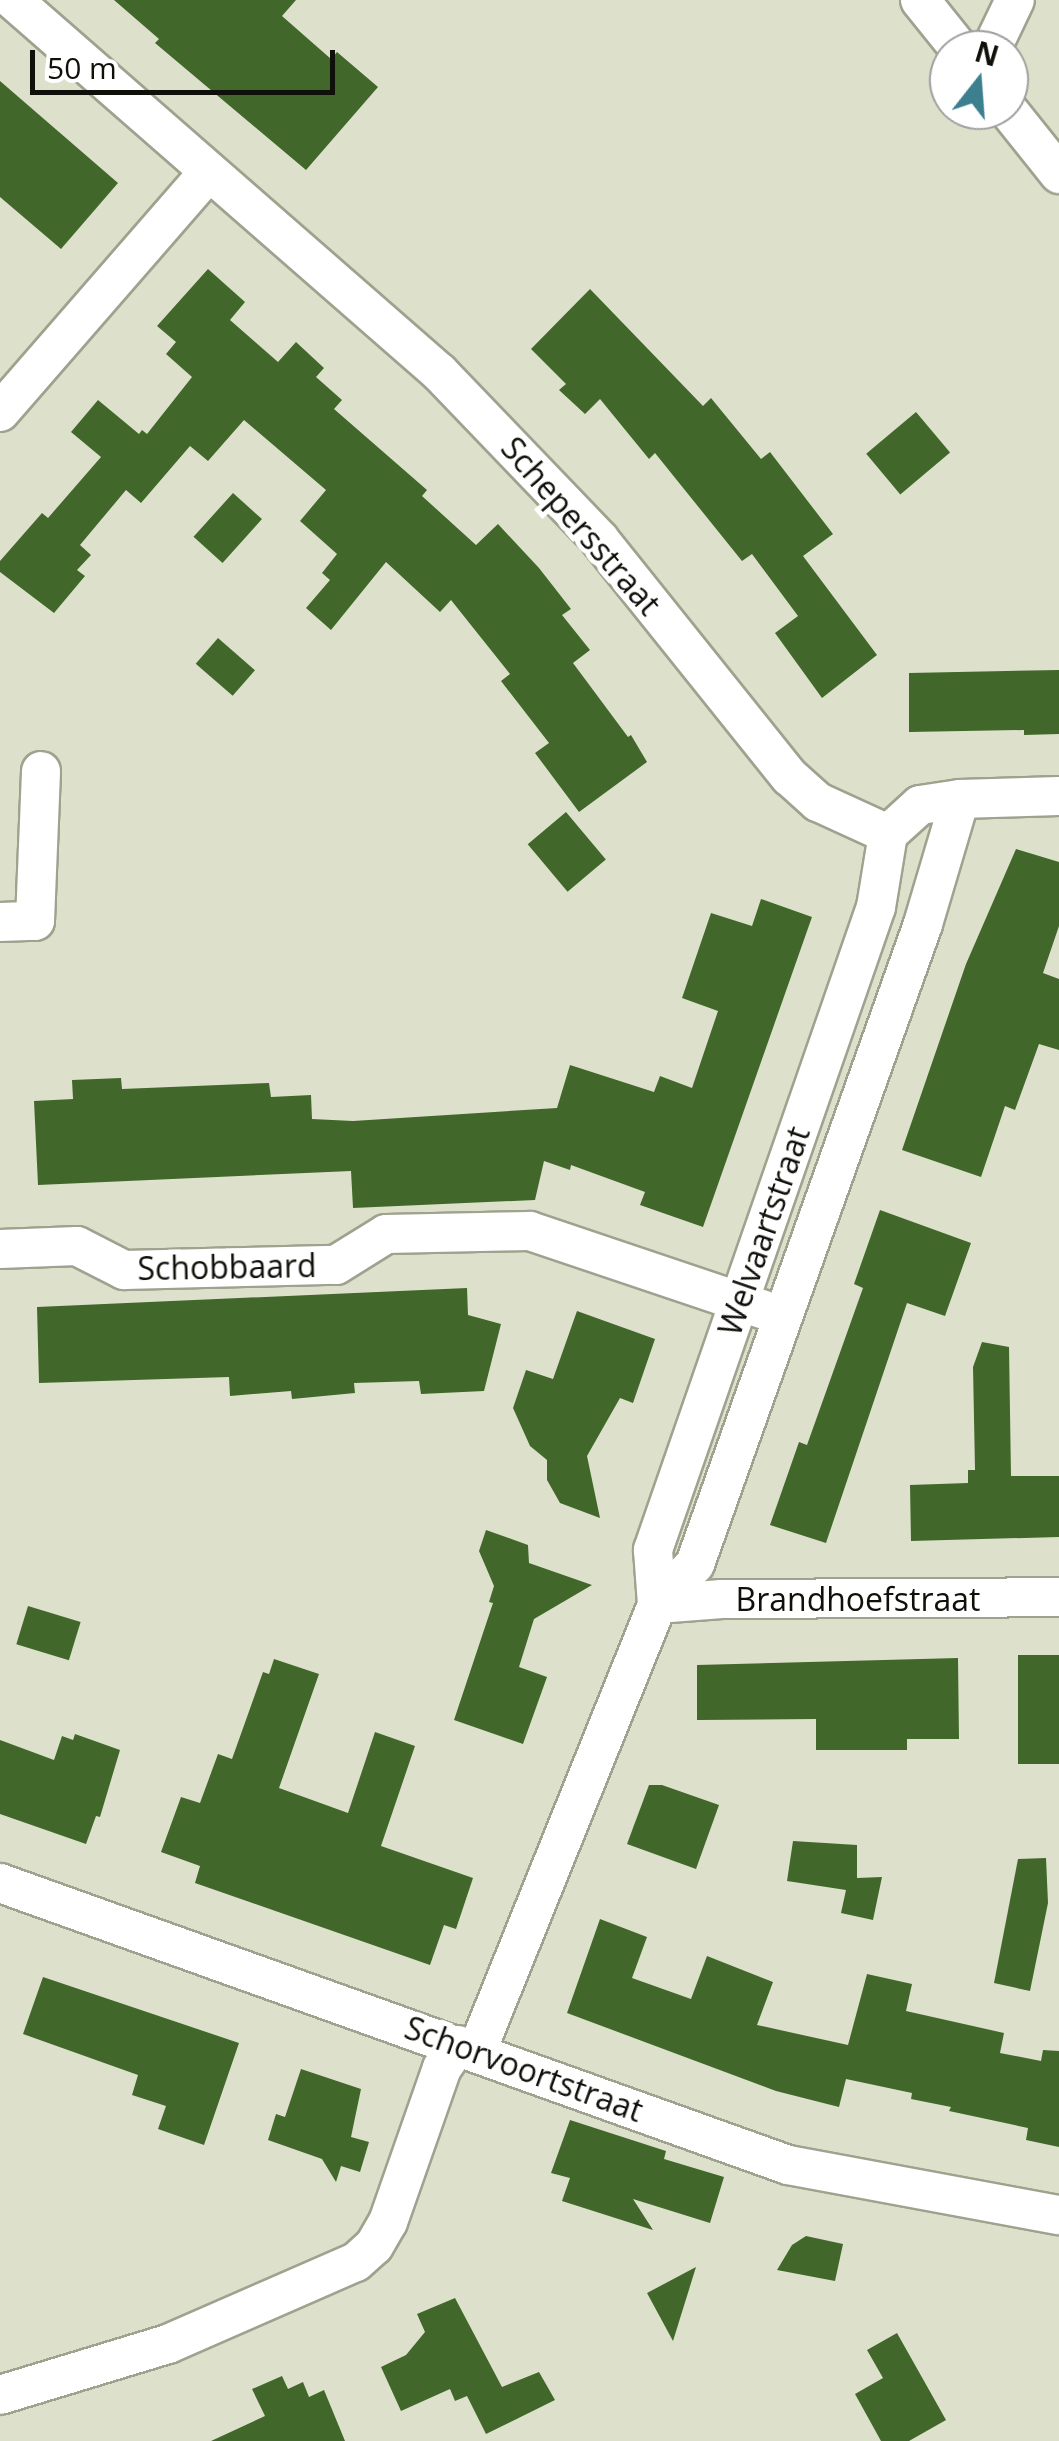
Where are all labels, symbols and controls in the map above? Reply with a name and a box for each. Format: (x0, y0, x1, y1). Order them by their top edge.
scale bar (35, 30, 340, 92)
north arrow (929, 30, 1029, 130)
text: N (971, 32, 1004, 75)
text: 50 m (47, 47, 117, 88)
street label: Schepersstraat (493, 429, 669, 623)
street label: Welvaartstraat (710, 1122, 818, 1340)
street label: Schobbaard (137, 1246, 317, 1288)
street label: Brandhoefstraat (735, 1580, 981, 1618)
street label: Schorvoortstraat (400, 2008, 648, 2130)

